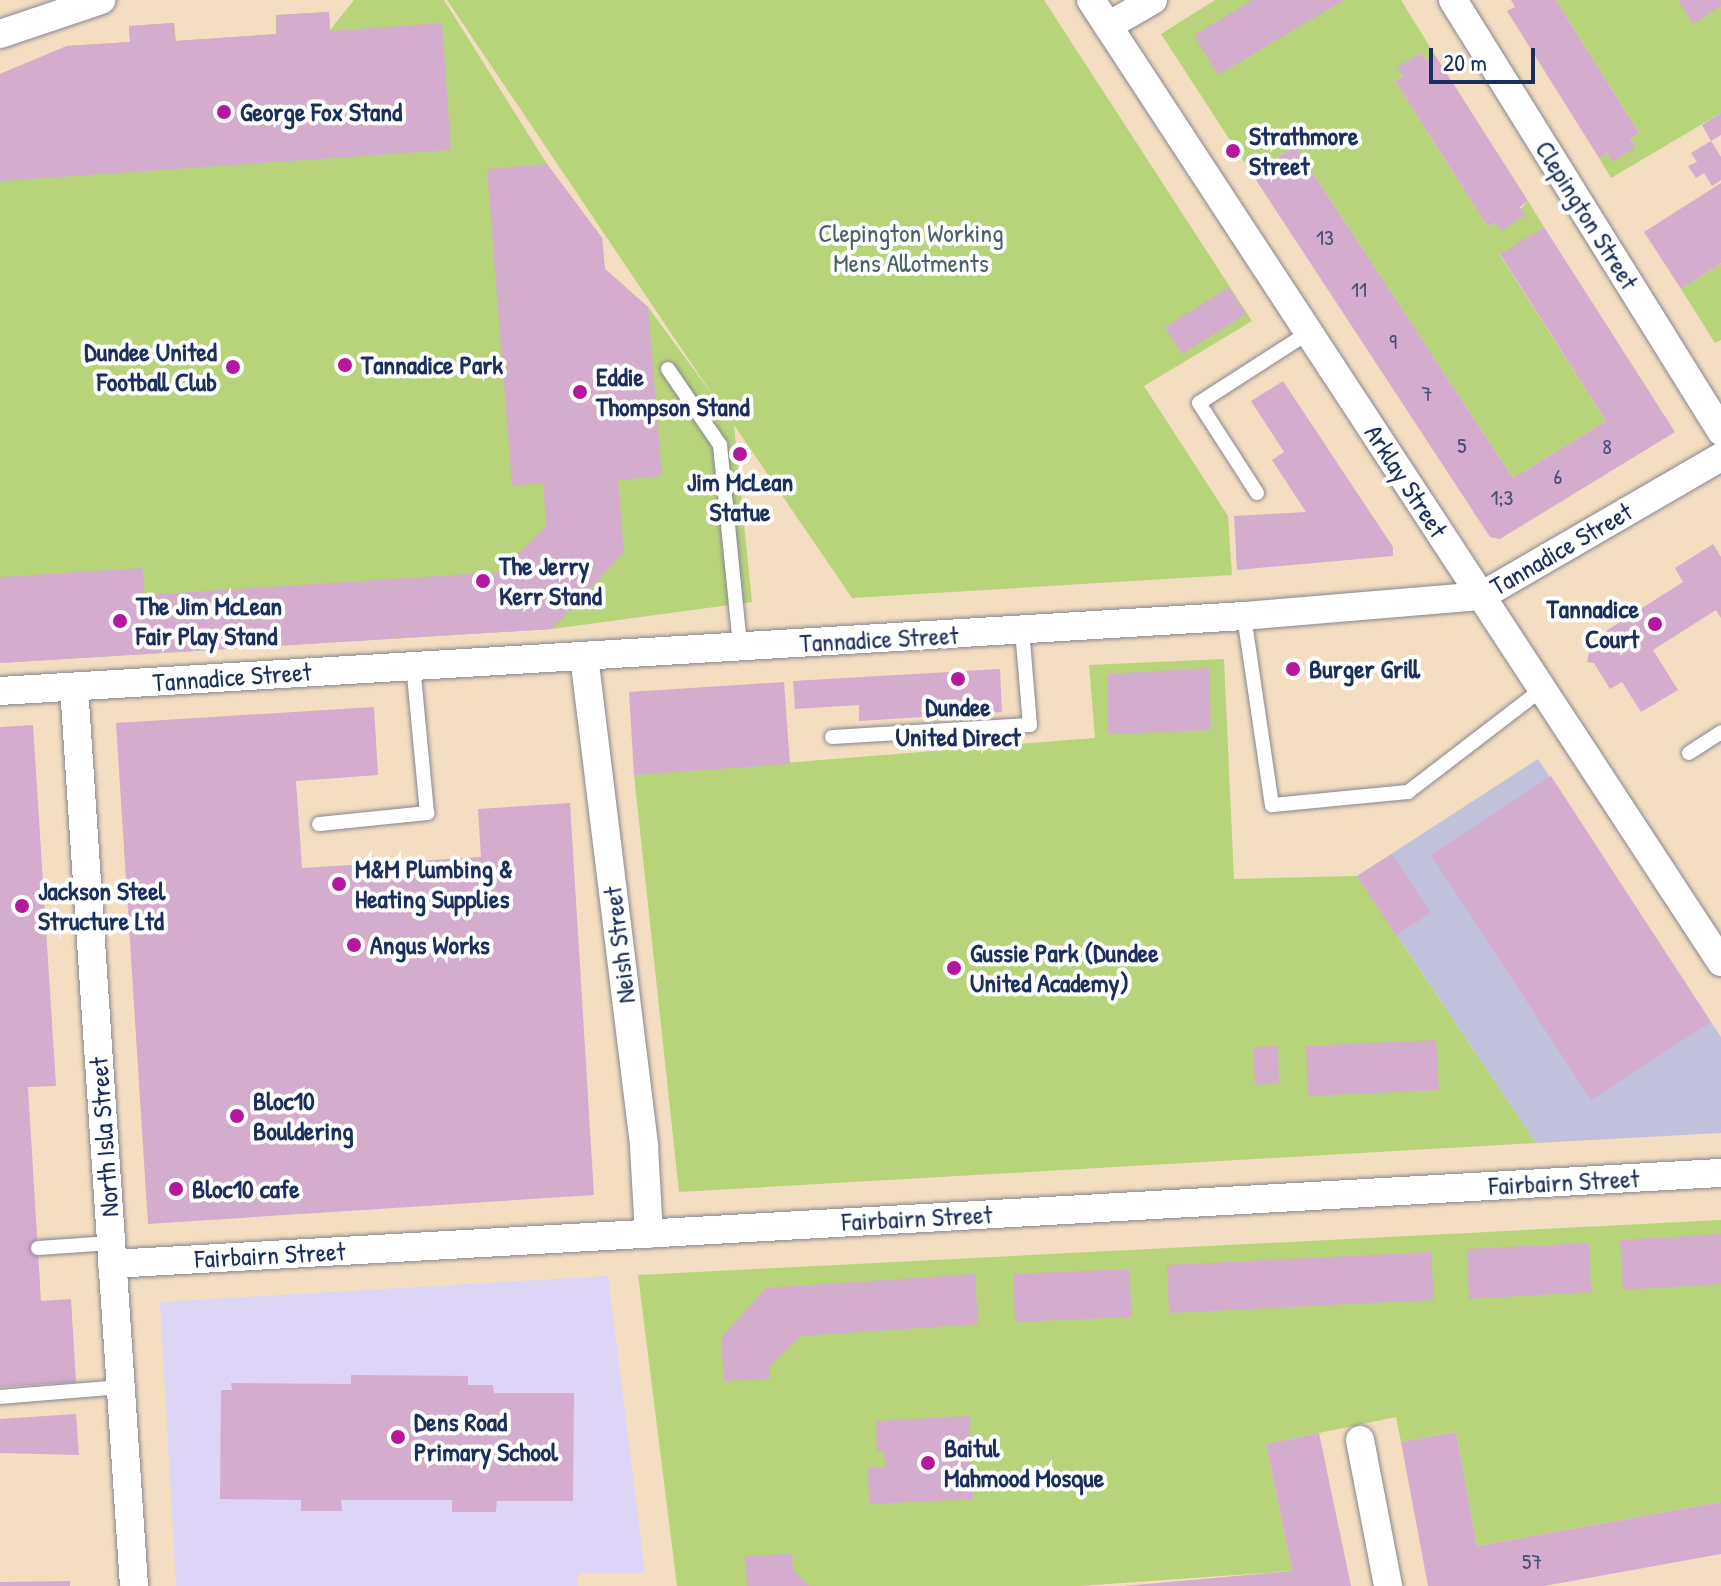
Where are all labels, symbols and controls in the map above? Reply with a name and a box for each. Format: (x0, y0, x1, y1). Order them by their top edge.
scale bar (1433, 32, 1539, 82)
text: 20 m (1443, 46, 1487, 78)
place label: George Fox Stand (240, 96, 402, 128)
marker: George Fox Stand (215, 103, 233, 121)
place label: Strathmore Street (1249, 120, 1358, 182)
street label: Clepington Street (1529, 135, 1645, 295)
marker: Strathmore Street (1224, 142, 1242, 160)
park label: Clepington Working Mens Allotments (818, 217, 1004, 278)
house number: 13 (1316, 225, 1334, 251)
house number: 11 (1351, 277, 1367, 303)
house number: 9 (1389, 329, 1397, 355)
place label: Dundee United Football Club (84, 336, 217, 398)
place label: Tannadice Park (361, 349, 503, 381)
marker: Tannadice Park (336, 356, 354, 374)
marker: Dundee United Football Club (224, 358, 242, 376)
place label: Eddie Thompson Stand (596, 361, 750, 422)
house number: 7 (1422, 381, 1432, 407)
marker: Eddie Thompson Stand (571, 383, 589, 401)
street label: Arklay Street (1358, 419, 1454, 543)
house number: 5 (1457, 433, 1467, 459)
house number: 8 (1602, 434, 1612, 460)
marker: Jim McLean Statue (731, 445, 749, 463)
house number: 6 (1554, 464, 1562, 490)
place label: Jim McLean Statue (687, 466, 793, 528)
house number: 1;3 (1491, 485, 1513, 511)
street label: Tannadice Street (1484, 496, 1638, 602)
place label: The Jerry Kerr Stand (499, 550, 602, 612)
marker: The Jerry Kerr Stand (474, 572, 492, 590)
place label: The Jim McLean Fair Play Stand (136, 590, 282, 652)
place label: Tannadice Court (1547, 593, 1639, 654)
marker: The Jim McLean Fair Play Stand (111, 612, 129, 630)
marker: Tannadice Court (1646, 615, 1664, 633)
street label: Tannadice Street (799, 619, 959, 659)
place label: Burger Grill (1309, 653, 1420, 685)
street label: Tannadice Street (152, 656, 312, 698)
marker: Burger Grill (1284, 660, 1302, 678)
marker: Dundee United Direct (949, 670, 967, 688)
place label: Dundee United Direct (896, 691, 1020, 752)
place label: M&M Plumbing & Heating Supplies (355, 853, 513, 914)
place label: Jackson Steel Structure Ltd (38, 875, 165, 936)
marker: M&M Plumbing & Heating Supplies (330, 875, 348, 893)
street label: Neish Street (596, 885, 642, 1005)
marker: Jackson Steel Structure Ltd (13, 897, 31, 915)
place label: Angus Works (370, 929, 490, 961)
marker: Angus Works (345, 936, 363, 954)
place label: Gussie Park (Dundee United Academy) (970, 937, 1159, 998)
marker: Gussie Park (Dundee United Academy) (945, 959, 963, 977)
street label: North Isla Street (83, 1056, 125, 1218)
place label: Bloc10 Bouldering (253, 1085, 354, 1146)
marker: Bloc10 Bouldering (228, 1107, 246, 1125)
street label: Fairbairn Street (1488, 1162, 1640, 1202)
place label: Bloc10 cafe (192, 1173, 300, 1205)
marker: Bloc10 cafe (167, 1180, 185, 1198)
street label: Fairbairn Street (841, 1198, 993, 1238)
street label: Fairbairn Street (194, 1235, 346, 1275)
place label: Dens Road Primary School (414, 1406, 558, 1468)
marker: Dens Road Primary School (389, 1428, 407, 1446)
place label: Baitul Mahmood Mosque (944, 1432, 1104, 1494)
marker: Baitul Mahmood Mosque (919, 1454, 937, 1472)
house number: 57 (1522, 1549, 1542, 1575)

